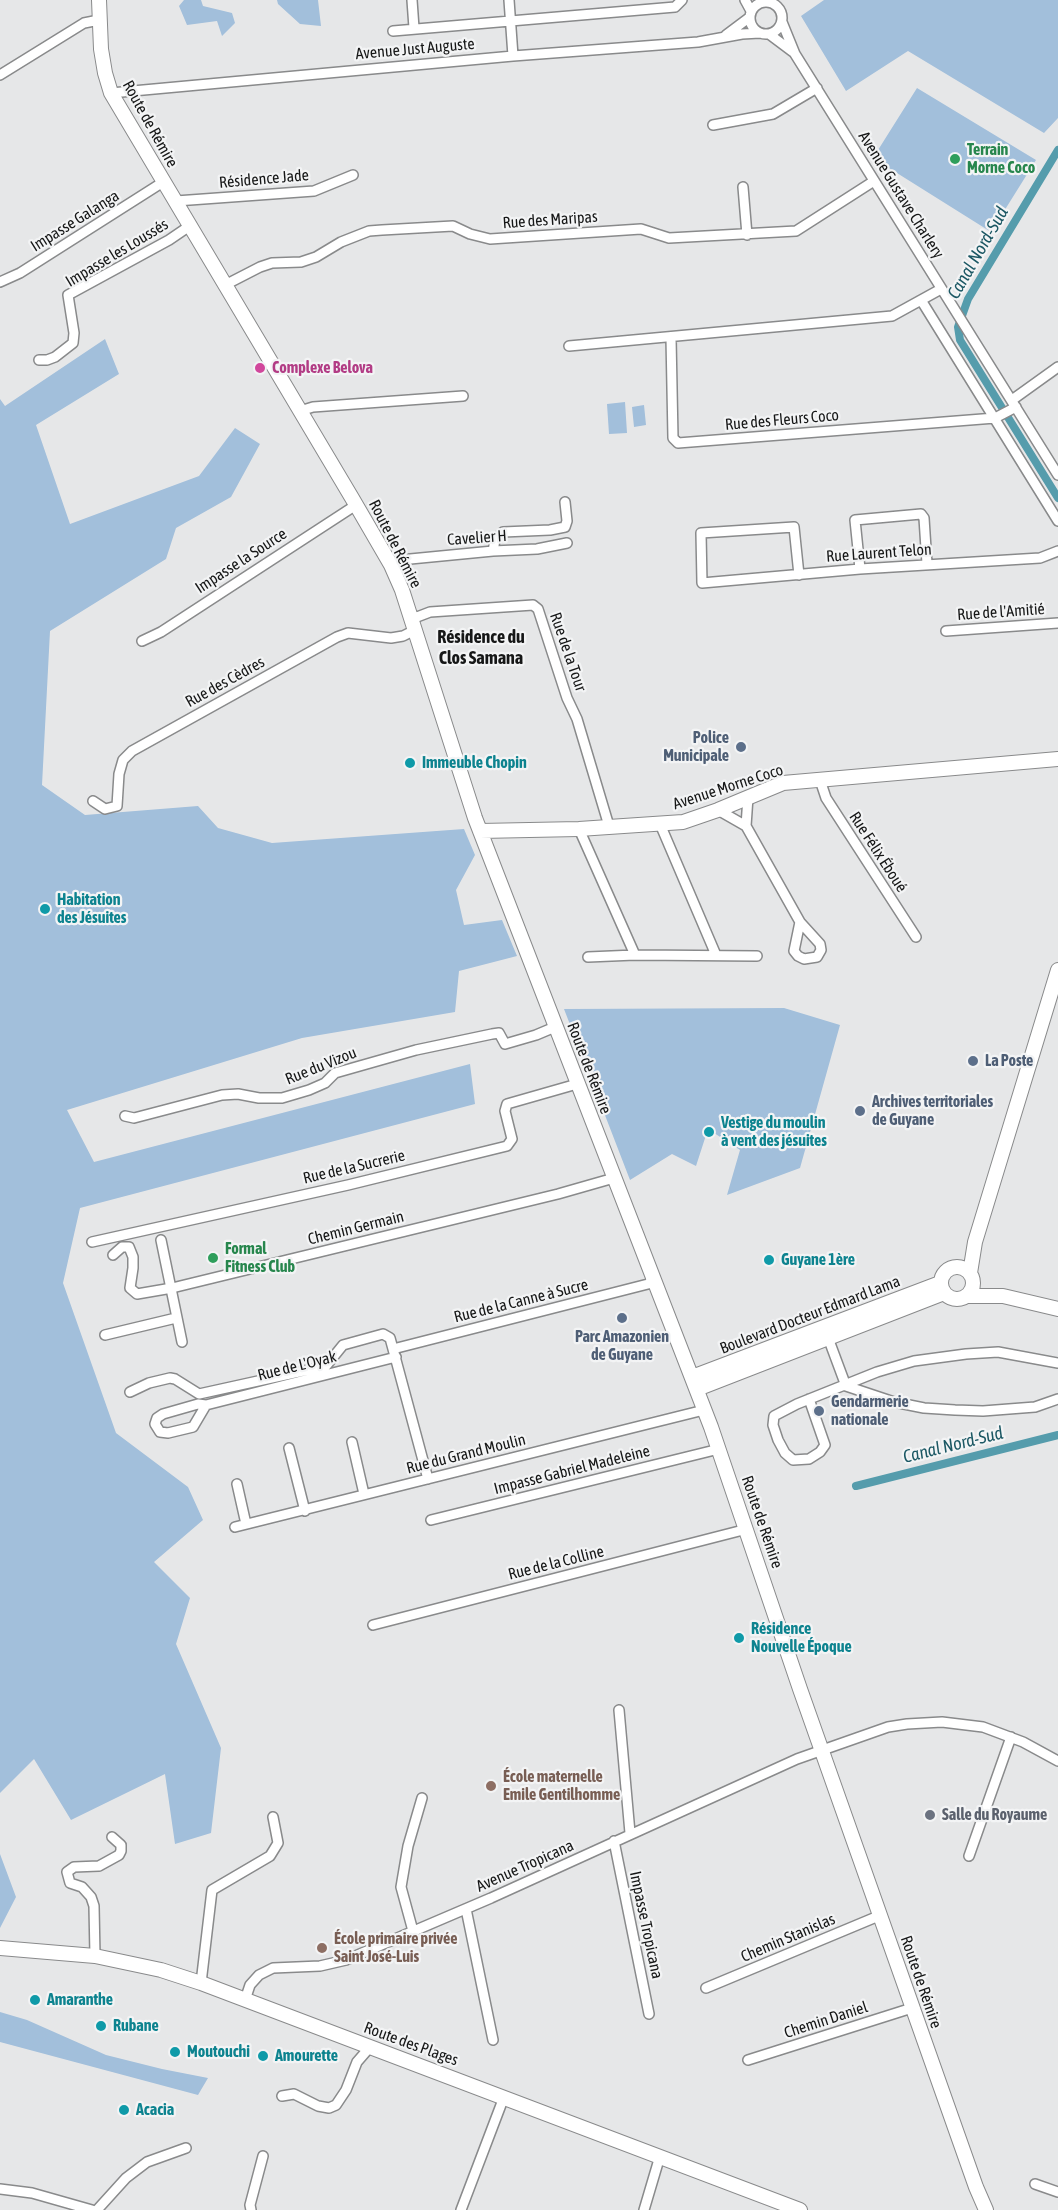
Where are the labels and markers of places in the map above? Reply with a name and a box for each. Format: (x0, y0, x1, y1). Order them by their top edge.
place label: Terrain Morne Coco (967, 140, 1035, 178)
marker: Terrain Morne Coco (948, 152, 962, 166)
place label: Complexe Belova (272, 358, 373, 378)
marker: Complexe Belova (253, 361, 267, 375)
place label: Police Municipale (663, 728, 729, 766)
marker: Police Municipale (734, 740, 748, 754)
place label: Immeuble Chopin (422, 753, 527, 773)
marker: Immeuble Chopin (403, 756, 417, 770)
place label: Habitation des Jésuites (57, 890, 126, 928)
marker: Habitation des Jésuites (38, 902, 52, 916)
place label: La Poste (985, 1051, 1033, 1071)
marker: La Poste (966, 1054, 980, 1068)
place label: Archives territoriales de Guyane (872, 1092, 993, 1130)
marker: Archives territoriales de Guyane (853, 1104, 867, 1118)
place label: Vestige du moulin à vent des jésuites (721, 1113, 827, 1151)
marker: Vestige du moulin à vent des jésuites (702, 1125, 716, 1139)
place label: Formal Fitness Club (225, 1239, 295, 1277)
place label: Guyane 1ère (781, 1250, 855, 1270)
marker: Formal Fitness Club (206, 1251, 220, 1265)
marker: Guyane 1ère (762, 1253, 776, 1267)
marker: Parc Amazonien de Guyane (615, 1311, 629, 1325)
place label: Parc Amazonien de Guyane (575, 1327, 669, 1365)
place label: Gendarmerie nationale (831, 1392, 909, 1430)
marker: Gendarmerie nationale (812, 1404, 826, 1418)
place label: Résidence Nouvelle Époque (751, 1619, 852, 1657)
marker: Résidence Nouvelle Époque (732, 1631, 746, 1645)
place label: École maternelle Emile Gentilhomme (503, 1767, 620, 1805)
marker: École maternelle Emile Gentilhomme (484, 1779, 498, 1793)
place label: Salle du Royaume (942, 1805, 1047, 1825)
marker: Salle du Royaume (923, 1808, 937, 1822)
place label: École primaire privée Saint José-Luis (334, 1929, 457, 1967)
marker: École primaire privée Saint José-Luis (315, 1941, 329, 1955)
place label: Amaranthe (47, 1990, 113, 2010)
marker: Amaranthe (28, 1993, 42, 2007)
place label: Rubane (113, 2016, 159, 2036)
marker: Rubane (94, 2019, 108, 2033)
place label: Moutouchi (187, 2042, 250, 2062)
marker: Moutouchi (168, 2045, 182, 2059)
place label: Amourette (275, 2046, 338, 2066)
marker: Amourette (256, 2049, 270, 2063)
place label: Acacia (136, 2100, 174, 2120)
marker: Acacia (117, 2103, 131, 2117)

